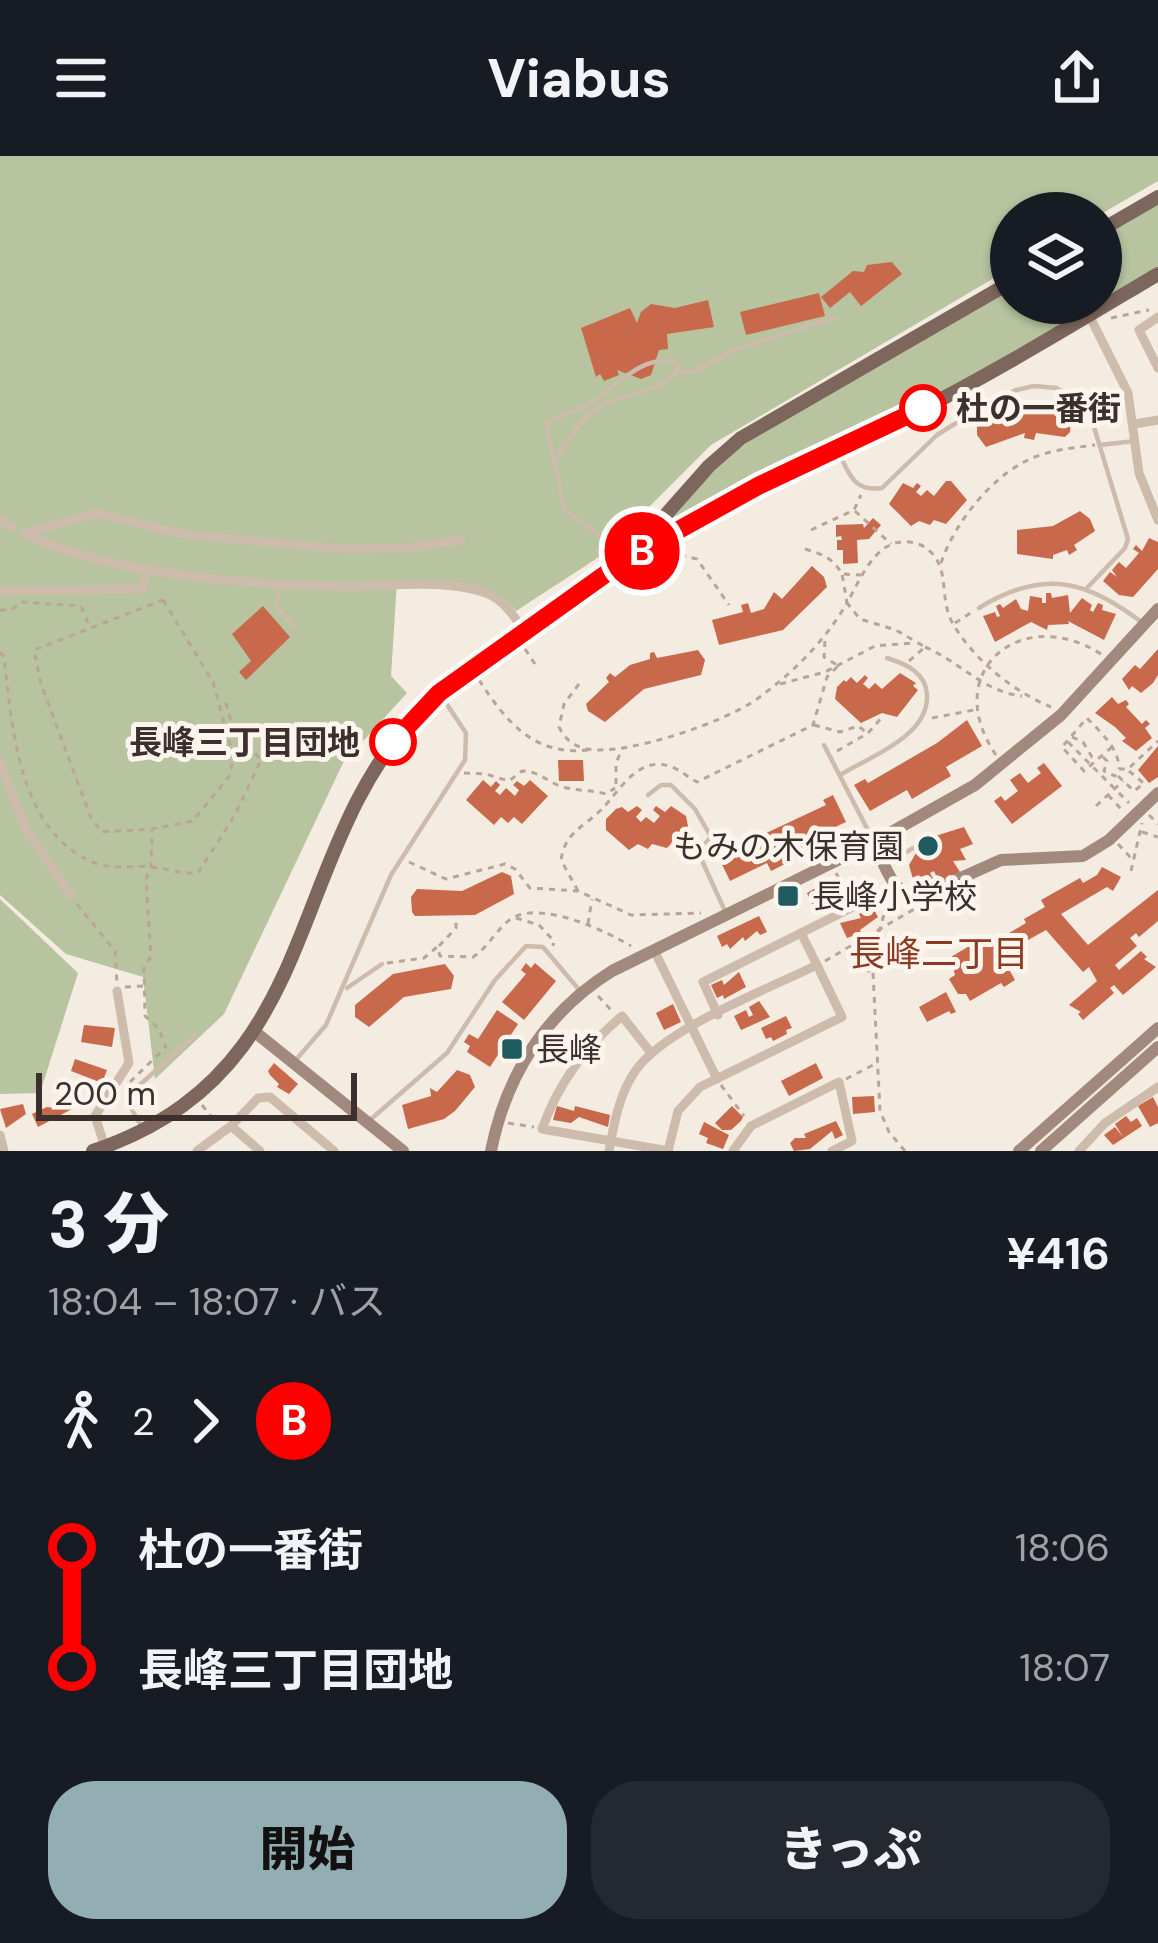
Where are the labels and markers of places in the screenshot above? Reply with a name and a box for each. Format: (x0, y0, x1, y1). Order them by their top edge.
marker: 杜の一番街 (901, 386, 945, 430)
place label: 杜の一番街 (956, 387, 1121, 430)
marker: 長峰三丁目団地 (371, 720, 415, 764)
place label: 長峰三丁目団地 (129, 721, 360, 764)
place label: もみの木保育園 (673, 825, 904, 868)
marker: もみの木保育園 (915, 833, 941, 859)
place label: 長峰小学校 (812, 875, 977, 918)
marker: 長峰小学校 (775, 883, 801, 909)
place label: 長峰 (536, 1028, 602, 1071)
marker: 長峰 (499, 1036, 525, 1062)

